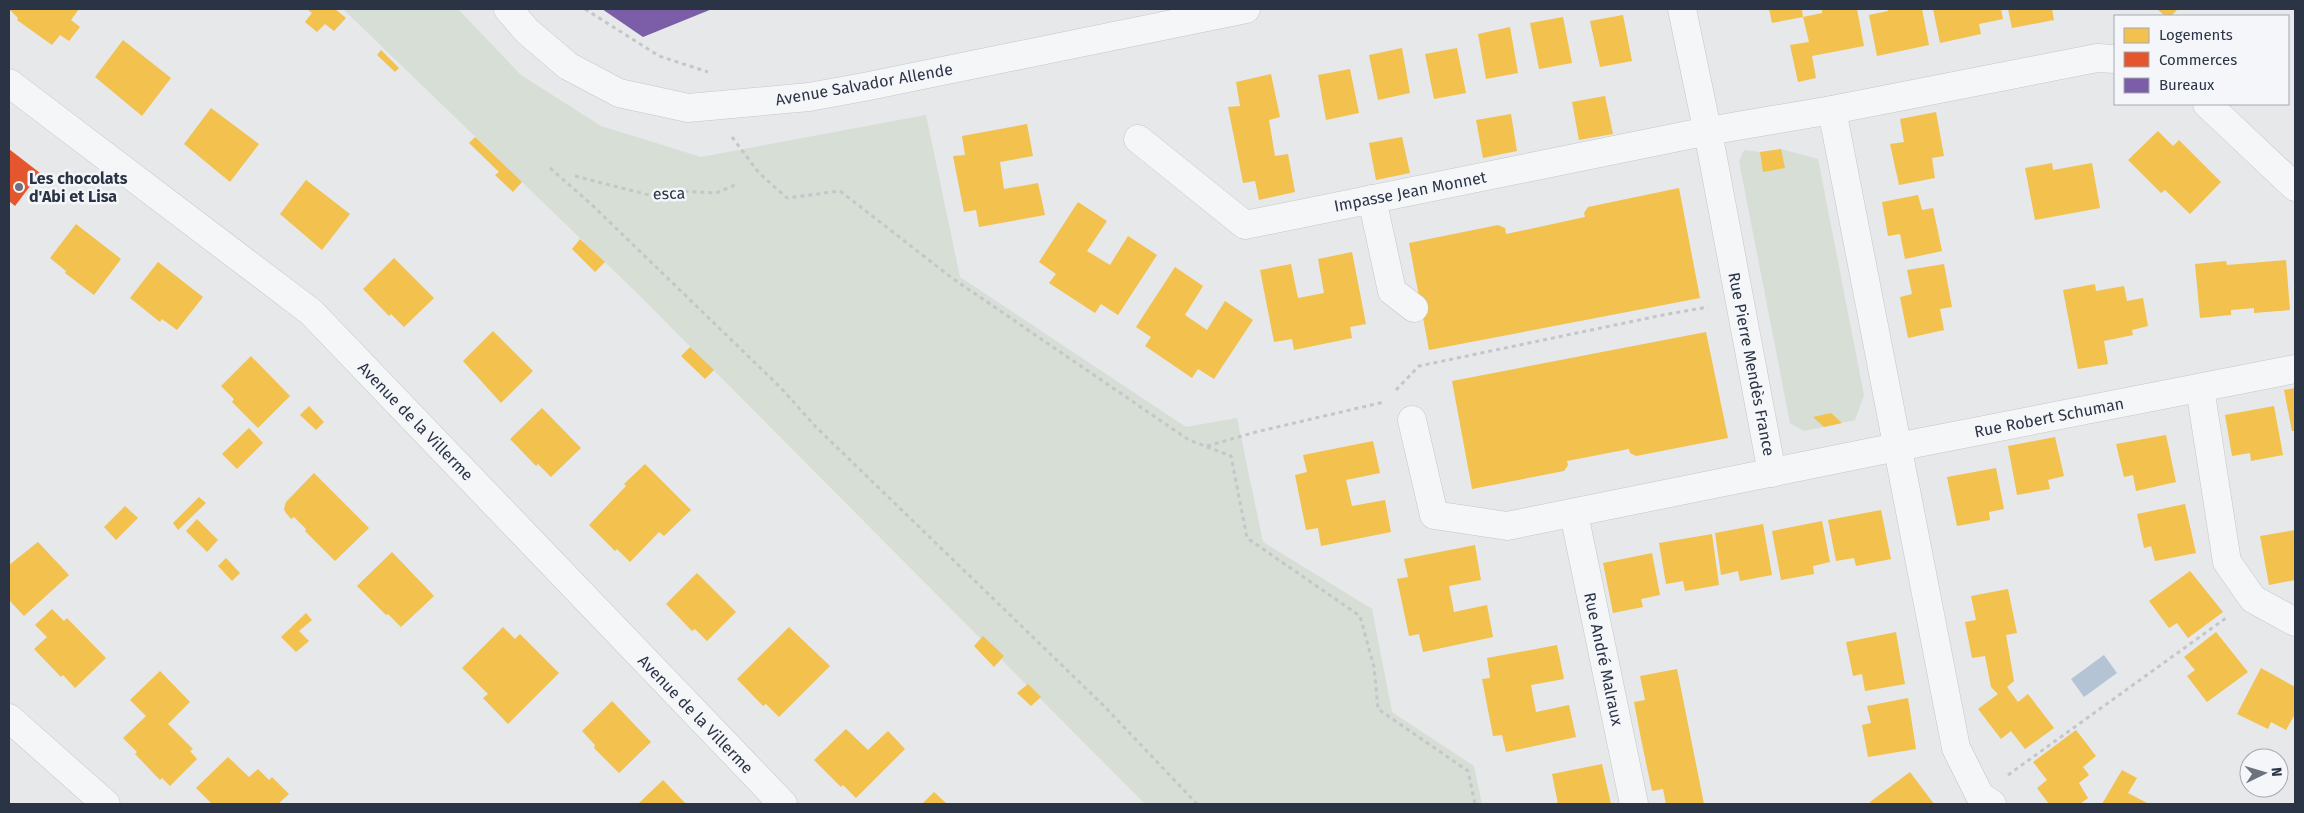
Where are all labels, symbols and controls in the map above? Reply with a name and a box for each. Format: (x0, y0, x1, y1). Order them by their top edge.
legend (2114, 15, 2289, 105)
text: Logements (2159, 26, 2233, 44)
text: Commerces (2159, 51, 2237, 69)
street label: Avenue Salvador Allende (774, 60, 954, 109)
text: Bureaux (2159, 76, 2215, 94)
street label: Impasse Jean Monnet (1332, 167, 1488, 216)
place label: Les chocolats d'Abi et Lisa (29, 169, 128, 206)
marker: Les chocolats d'Abi et Lisa (13, 181, 25, 193)
street label: esca (653, 183, 686, 204)
street label: Rue Pierre Mendès France (1724, 271, 1779, 458)
street label: Avenue de la Villerme (354, 358, 477, 485)
street label: Rue Robert Schuman (1973, 394, 2126, 441)
street label: Rue André Malraux (1580, 591, 1627, 728)
street label: Avenue de la Villerme (634, 651, 757, 778)
north arrow (2239, 748, 2289, 798)
text: N (2268, 767, 2285, 777)

